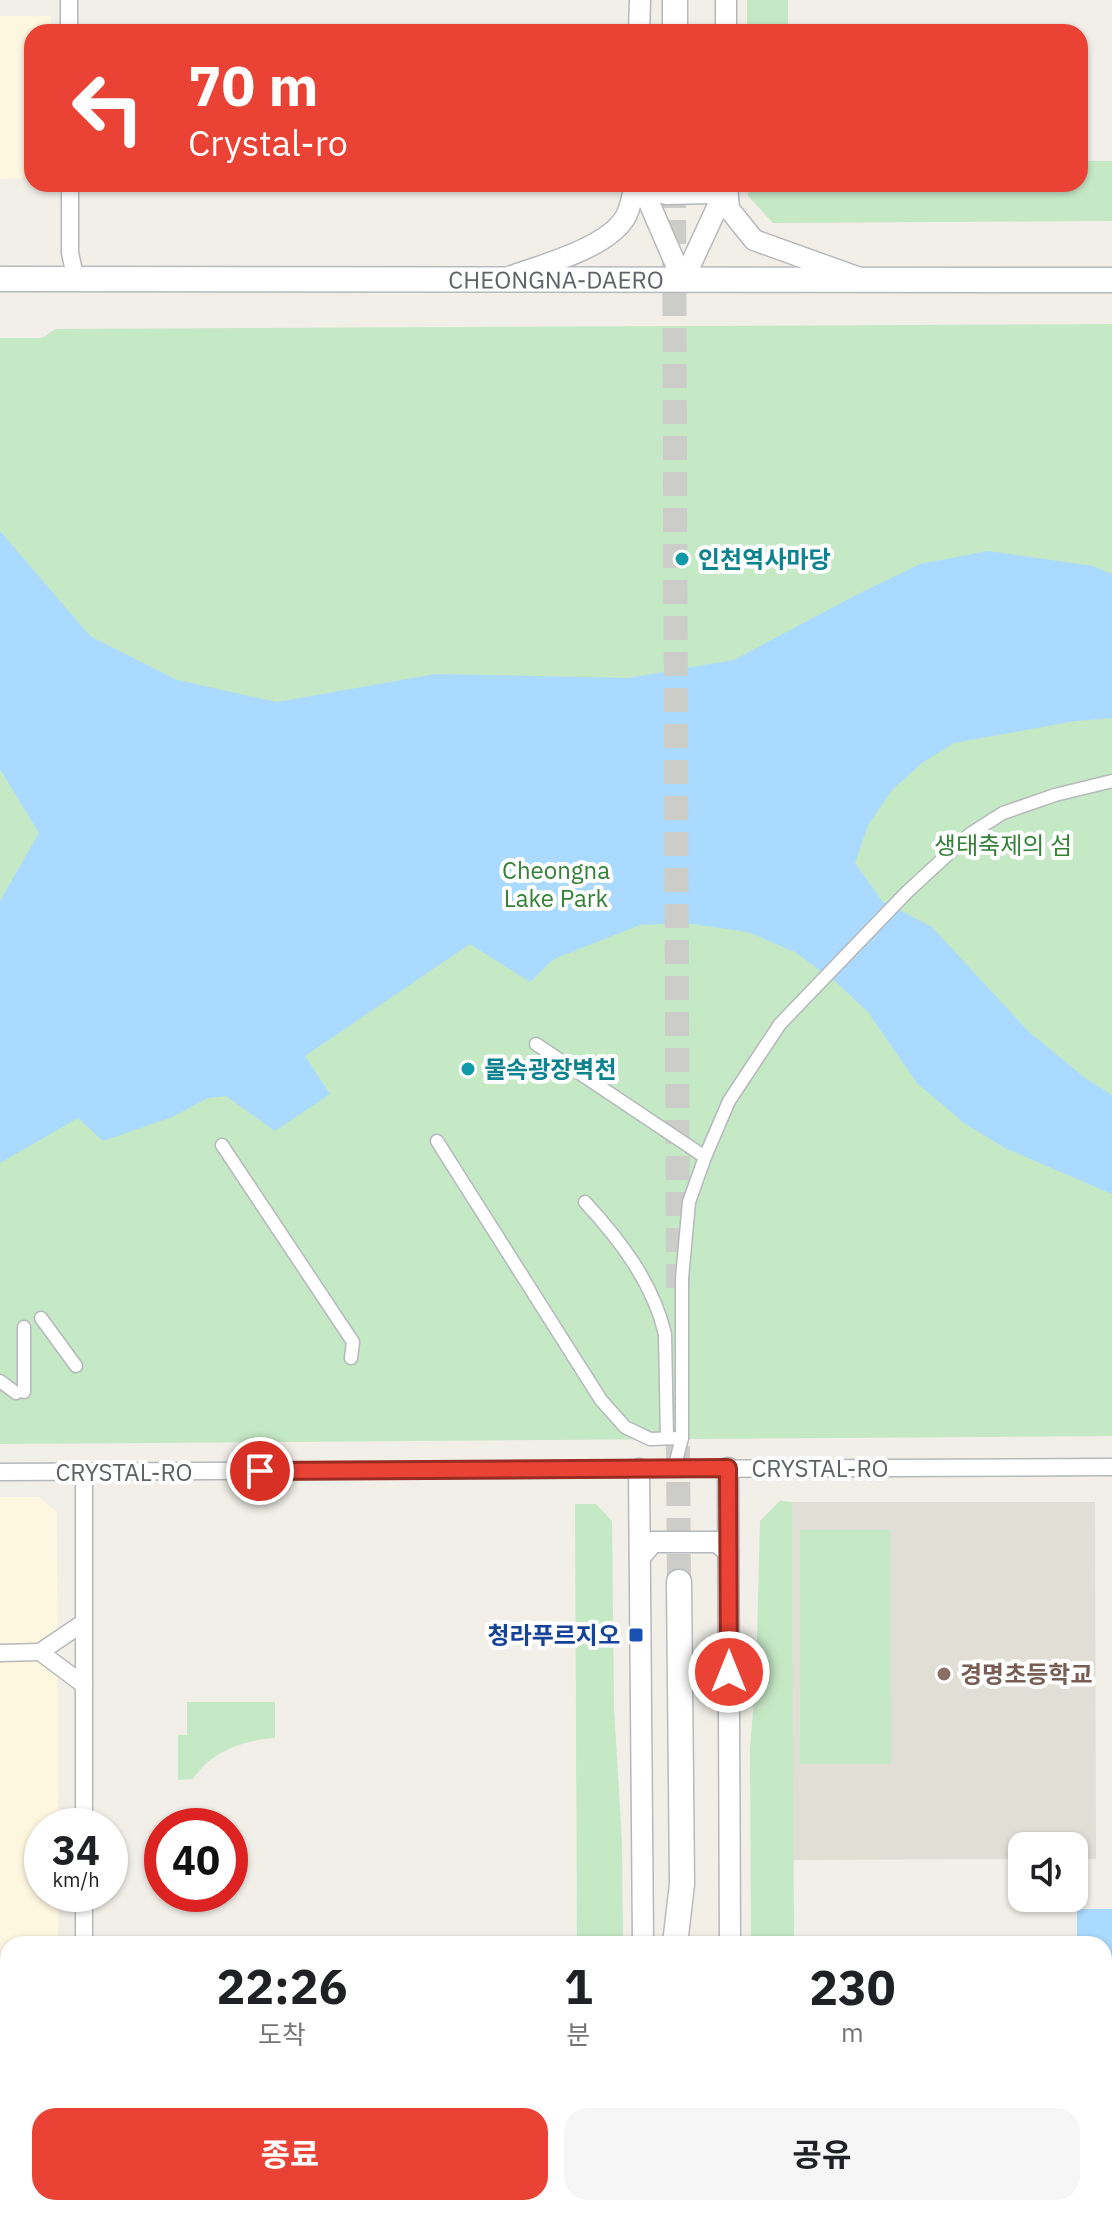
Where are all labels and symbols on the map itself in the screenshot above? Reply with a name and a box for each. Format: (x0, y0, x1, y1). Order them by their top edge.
street label: CHEONGNA-DAERO (448, 263, 664, 296)
place label: 인천역사마당 (698, 543, 830, 575)
marker: 인천역사마당 (673, 550, 691, 568)
park label: 생태축제의 섬 (934, 829, 1072, 861)
park label: Cheongna Lake Park (502, 854, 610, 914)
place label: 물속광장벽천 (484, 1053, 616, 1085)
marker: 물속광장벽천 (459, 1060, 477, 1078)
pin (226, 1437, 294, 1505)
street label: CRYSTAL-RO (751, 1452, 889, 1484)
street label: CRYSTAL-RO (55, 1456, 193, 1488)
place label: 청라푸르지오 (488, 1619, 620, 1651)
marker: 청라푸르지오 (627, 1626, 645, 1644)
position arrow (687, 1630, 771, 1714)
place label: 경명초등학교 (960, 1658, 1092, 1690)
marker: 경명초등학교 (935, 1665, 953, 1683)
speed limit sign: 40 (144, 1808, 248, 1912)

